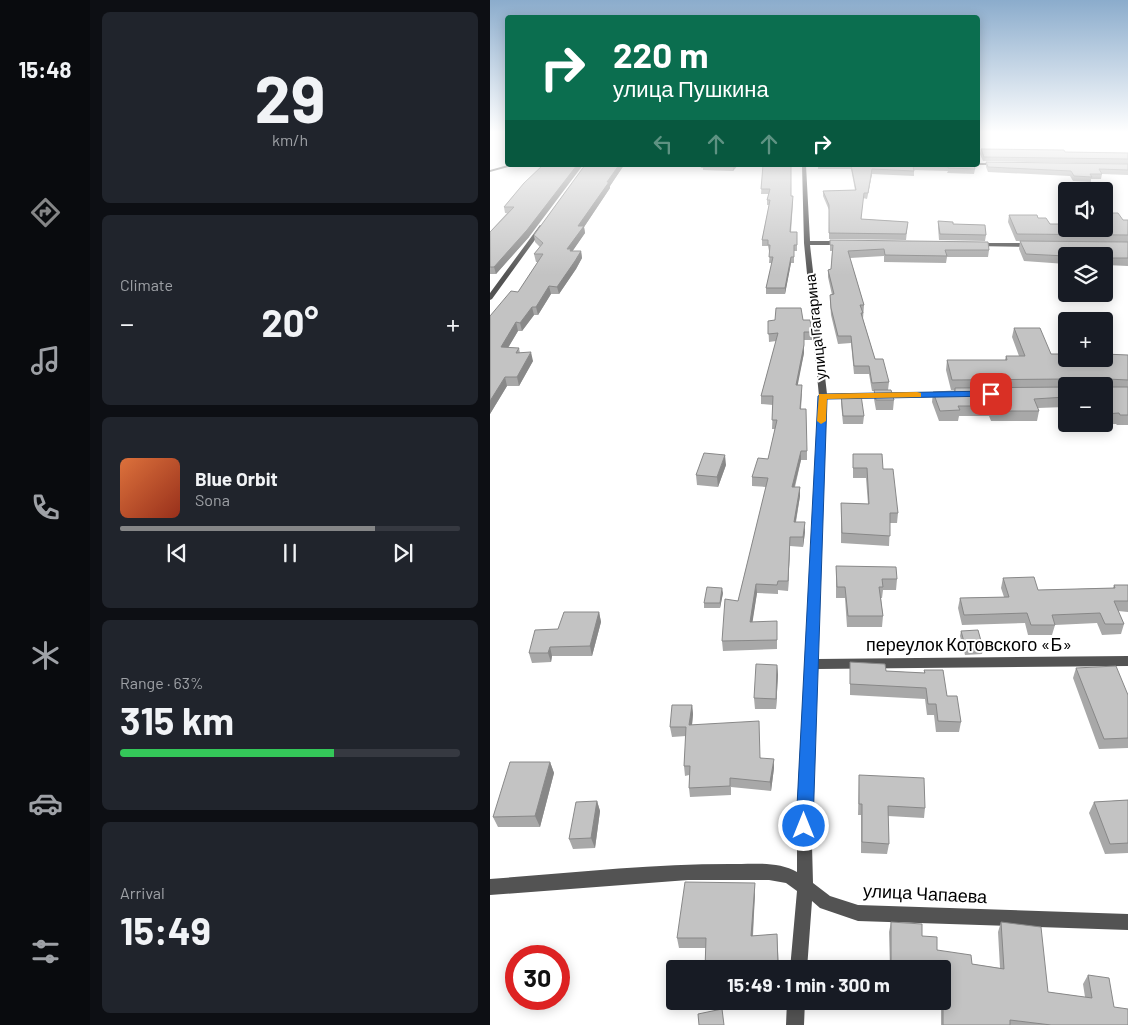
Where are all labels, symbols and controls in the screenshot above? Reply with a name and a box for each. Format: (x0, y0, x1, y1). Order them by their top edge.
text: 220 m (613, 33, 708, 75)
icon: right (530, 35, 595, 100)
text: 15:48 (19, 56, 71, 82)
text: 29 (255, 58, 325, 136)
text: улица Пушкина (613, 75, 769, 101)
text: km/h (272, 130, 308, 149)
icon: left (649, 130, 677, 158)
icon: ahead (702, 130, 730, 158)
icon: ahead (755, 130, 783, 158)
icon: right (808, 130, 836, 158)
map controls (1058, 182, 1113, 432)
button: sound (1058, 182, 1113, 237)
icon: directions (28, 195, 63, 230)
button: layers (1058, 247, 1113, 302)
street label: улица Гагарина (800, 272, 830, 381)
text: Climate (120, 275, 173, 294)
text: 20° (261, 299, 319, 345)
text: − (120, 306, 134, 340)
text: + (446, 306, 460, 340)
button: + (1058, 312, 1113, 367)
icon: music (28, 343, 63, 378)
pin (970, 373, 1012, 415)
button: − (1058, 377, 1113, 432)
icon: arrive (977, 380, 1005, 408)
text: Blue Orbit (195, 467, 278, 490)
icon: phone (28, 490, 63, 525)
text: Sona (195, 490, 230, 509)
icon: previous (163, 539, 191, 567)
icon: pause (276, 539, 304, 567)
icon: next (389, 539, 417, 567)
street label: переулок Котовского «Б» (866, 633, 1072, 655)
icon: climate (28, 638, 63, 673)
text: Range · 63% (120, 673, 204, 692)
text: 315 km (120, 697, 234, 743)
icon: car (28, 786, 63, 821)
position arrow (777, 799, 829, 851)
street label: улица Чапаева (862, 879, 989, 907)
text: Arrival (120, 883, 165, 902)
text: 15:49 (120, 907, 211, 953)
icon: filters (28, 934, 63, 969)
speed limit sign: 30 (505, 945, 570, 1010)
text: 15:49 · 1 min · 300 m (727, 973, 890, 996)

